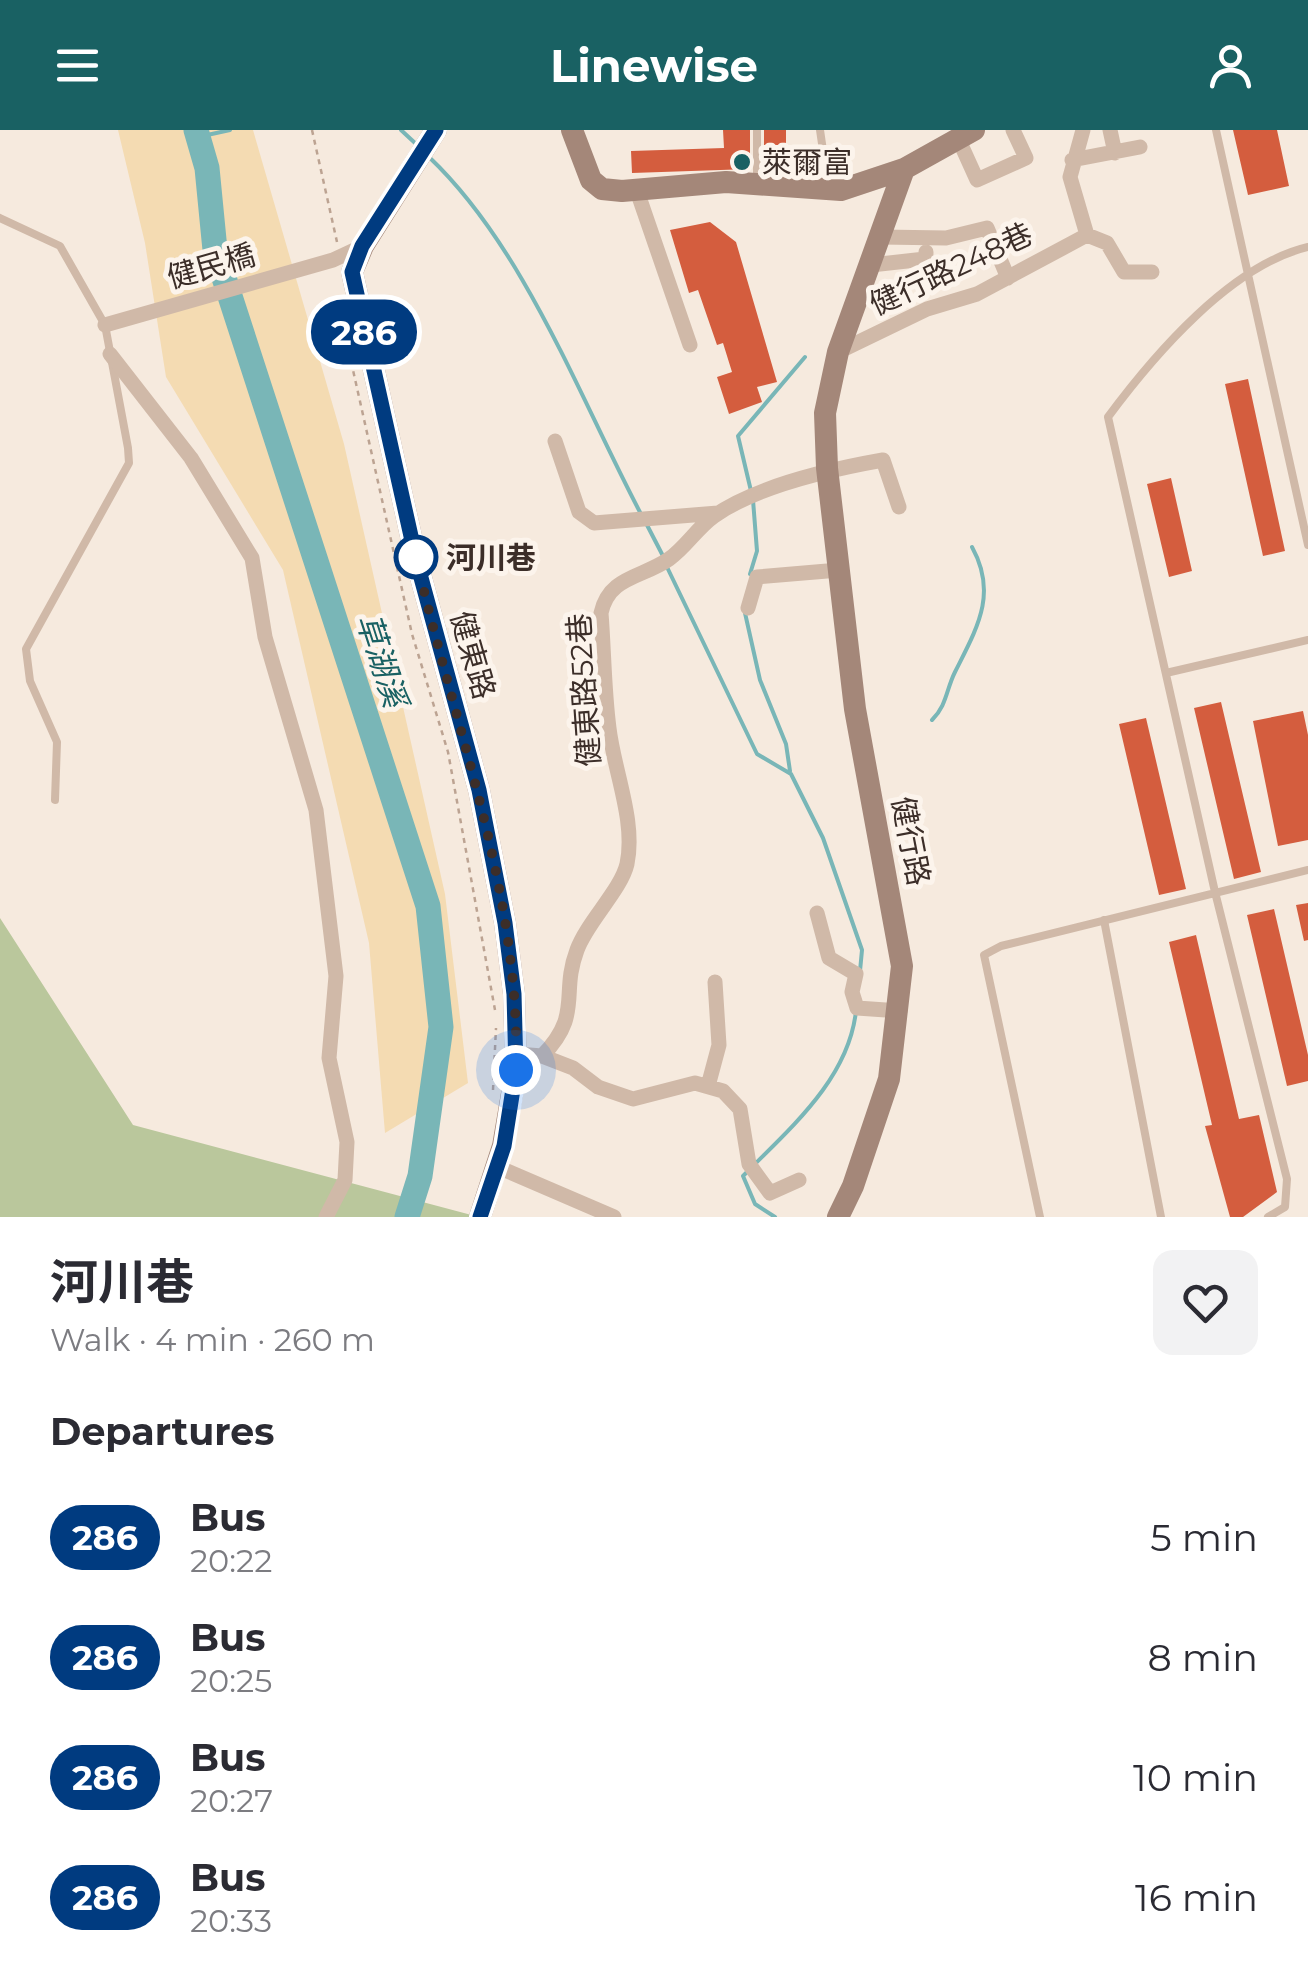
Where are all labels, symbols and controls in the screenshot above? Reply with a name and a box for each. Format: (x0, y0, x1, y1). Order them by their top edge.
icon: menu (50, 38, 105, 93)
text: Linewise (550, 38, 758, 93)
icon: person (1203, 38, 1258, 93)
place label: 萊爾富 (762, 144, 852, 181)
marker: 萊爾富 (731, 151, 753, 173)
street label: 健行路248巷 (864, 215, 1038, 323)
street label: 健民橋 (163, 236, 259, 296)
line badge: 286 (306, 300, 422, 364)
text: 286 (331, 311, 397, 354)
marker: 河川巷 (395, 536, 437, 578)
place label: 河川巷 (446, 539, 536, 576)
street label: 健東路 (443, 607, 503, 703)
water label: 草湖溪 (349, 608, 417, 715)
street label: 健東路52巷 (560, 612, 608, 768)
street label: 健行路 (884, 793, 938, 889)
your location (491, 1045, 541, 1095)
button: heart (1153, 1250, 1258, 1355)
text: 河川巷 (50, 1253, 194, 1311)
text: Walk · 4 min · 260 m (50, 1320, 375, 1359)
text: Departures (50, 1408, 274, 1455)
text: Bus (190, 1494, 265, 1541)
text: 5 min (1150, 1514, 1258, 1561)
text: 286 (72, 1516, 138, 1559)
text: 20:22 (190, 1541, 272, 1580)
text: Bus (190, 1614, 265, 1661)
text: 8 min (1148, 1634, 1258, 1681)
text: 286 (72, 1636, 138, 1679)
text: 20:25 (190, 1661, 272, 1700)
text: Bus (190, 1734, 265, 1781)
text: 10 min (1133, 1754, 1258, 1801)
text: 286 (72, 1756, 138, 1799)
text: 20:27 (190, 1781, 273, 1820)
text: Bus (190, 1854, 265, 1901)
text: 16 min (1135, 1874, 1258, 1921)
text: 286 (72, 1876, 138, 1919)
text: 20:33 (190, 1901, 272, 1940)

